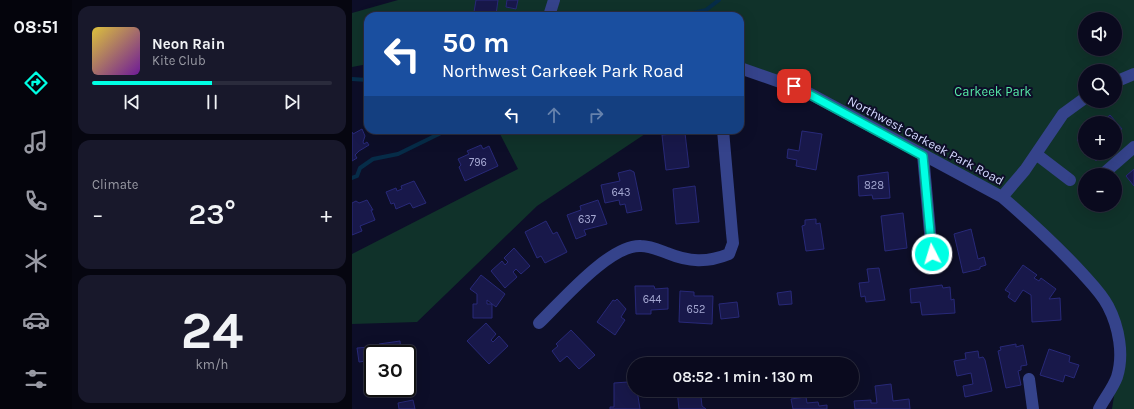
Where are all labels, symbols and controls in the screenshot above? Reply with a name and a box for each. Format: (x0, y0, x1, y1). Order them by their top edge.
map controls (1078, 12, 1122, 212)
button: sound (1078, 12, 1122, 56)
text: 08:51 (14, 16, 58, 38)
text: 50 m (442, 26, 510, 59)
icon: left (376, 28, 428, 80)
text: Neon Rain (152, 35, 225, 53)
text: Kite Club (152, 53, 206, 68)
text: Northwest Carkeek Park Road (442, 60, 684, 82)
button: search (1078, 64, 1122, 108)
icon: directions (22, 69, 50, 97)
pin (777, 69, 811, 103)
icon: arrive (783, 75, 805, 97)
park label: Carkeek Park (954, 84, 1032, 99)
icon: previous (121, 91, 143, 113)
icon: pause (201, 91, 223, 113)
icon: next (281, 91, 303, 113)
street label: Northwest Carkeek Park Road (845, 93, 1006, 188)
icon: left (501, 104, 523, 126)
icon: ahead (543, 104, 565, 126)
icon: right (585, 104, 607, 126)
button: + (1078, 116, 1122, 160)
icon: music (22, 128, 50, 156)
house number: 796 (469, 156, 487, 169)
button: − (1078, 168, 1122, 212)
text: Climate (92, 177, 138, 192)
house number: 828 (864, 179, 884, 192)
house number: 643 (612, 186, 630, 199)
icon: phone (22, 187, 50, 215)
text: 23° (188, 196, 236, 232)
text: − (92, 202, 104, 228)
text: + (320, 202, 332, 228)
house number: 637 (578, 213, 596, 226)
position arrow (911, 233, 953, 275)
icon: climate (22, 247, 50, 275)
house number: 644 (643, 293, 661, 306)
text: 24 (181, 300, 243, 361)
house number: 652 (687, 303, 705, 316)
icon: car (22, 306, 50, 334)
speed limit sign: 30 (364, 345, 416, 397)
text: km/h (196, 357, 228, 372)
icon: filters (22, 365, 50, 393)
text: 08:52 · 1 min · 130 m (673, 368, 813, 386)

